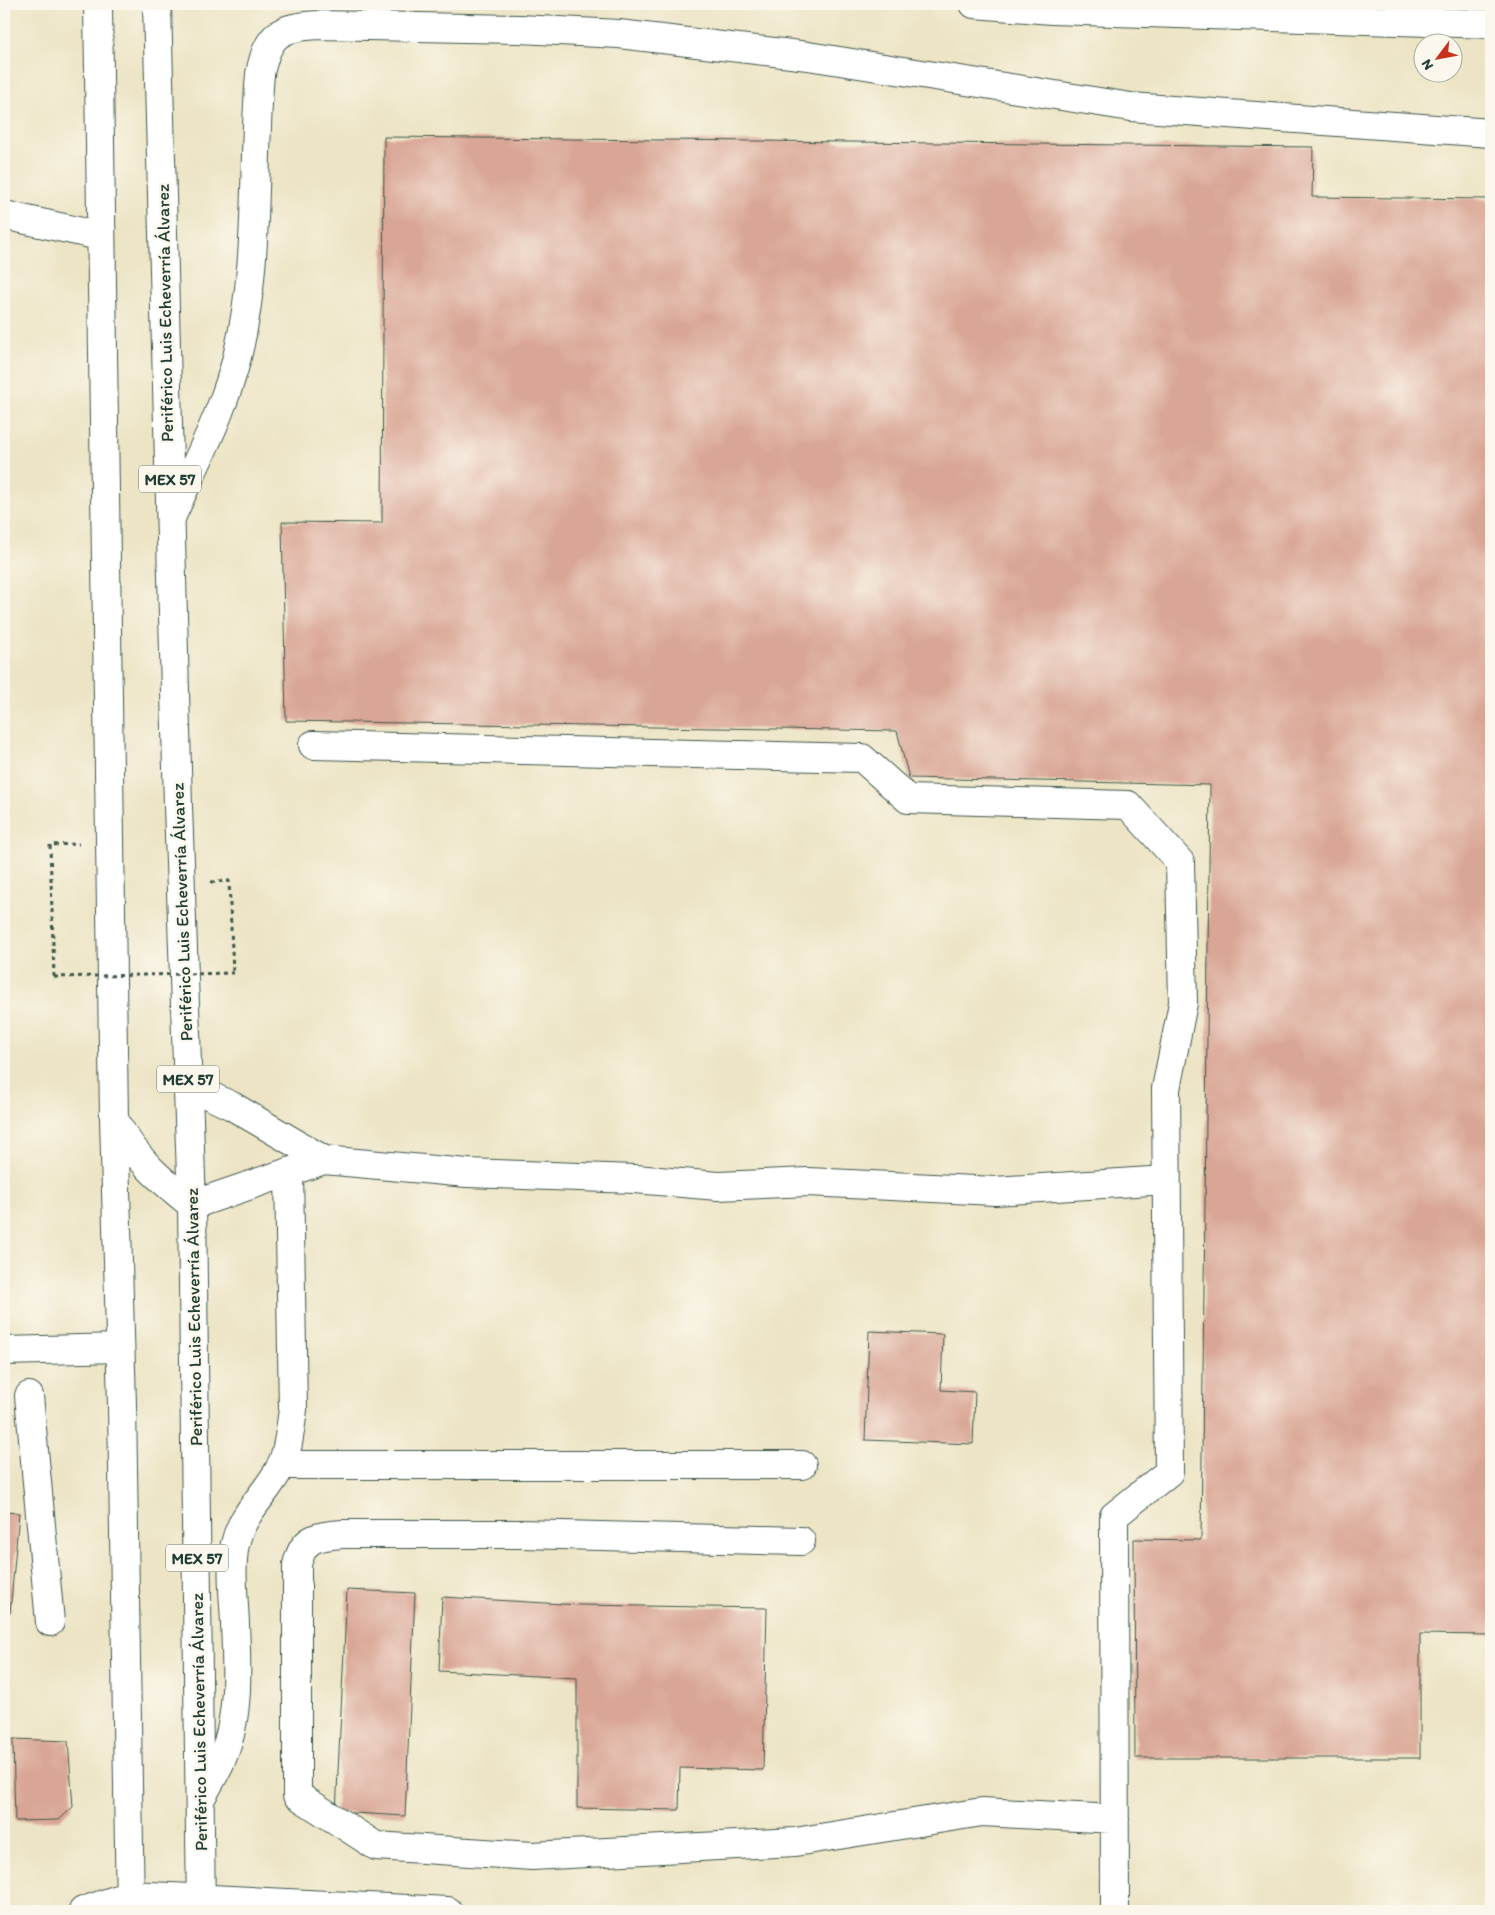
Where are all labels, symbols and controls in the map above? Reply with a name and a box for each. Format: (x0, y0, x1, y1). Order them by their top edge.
north arrow (1412, 32, 1462, 82)
text: N (1418, 56, 1437, 73)
street label: Periférico Luis Echeverría Álvarez (152, 184, 178, 442)
road number: MEX 57 (139, 466, 201, 492)
street label: Periférico Luis Echeverría Álvarez (166, 782, 198, 1042)
road number: MEX 57 (157, 1066, 219, 1092)
street label: Periférico Luis Echeverría Álvarez (181, 1188, 207, 1446)
road number: MEX 57 (166, 1545, 228, 1572)
street label: Periférico Luis Echeverría Álvarez (186, 1593, 212, 1851)

